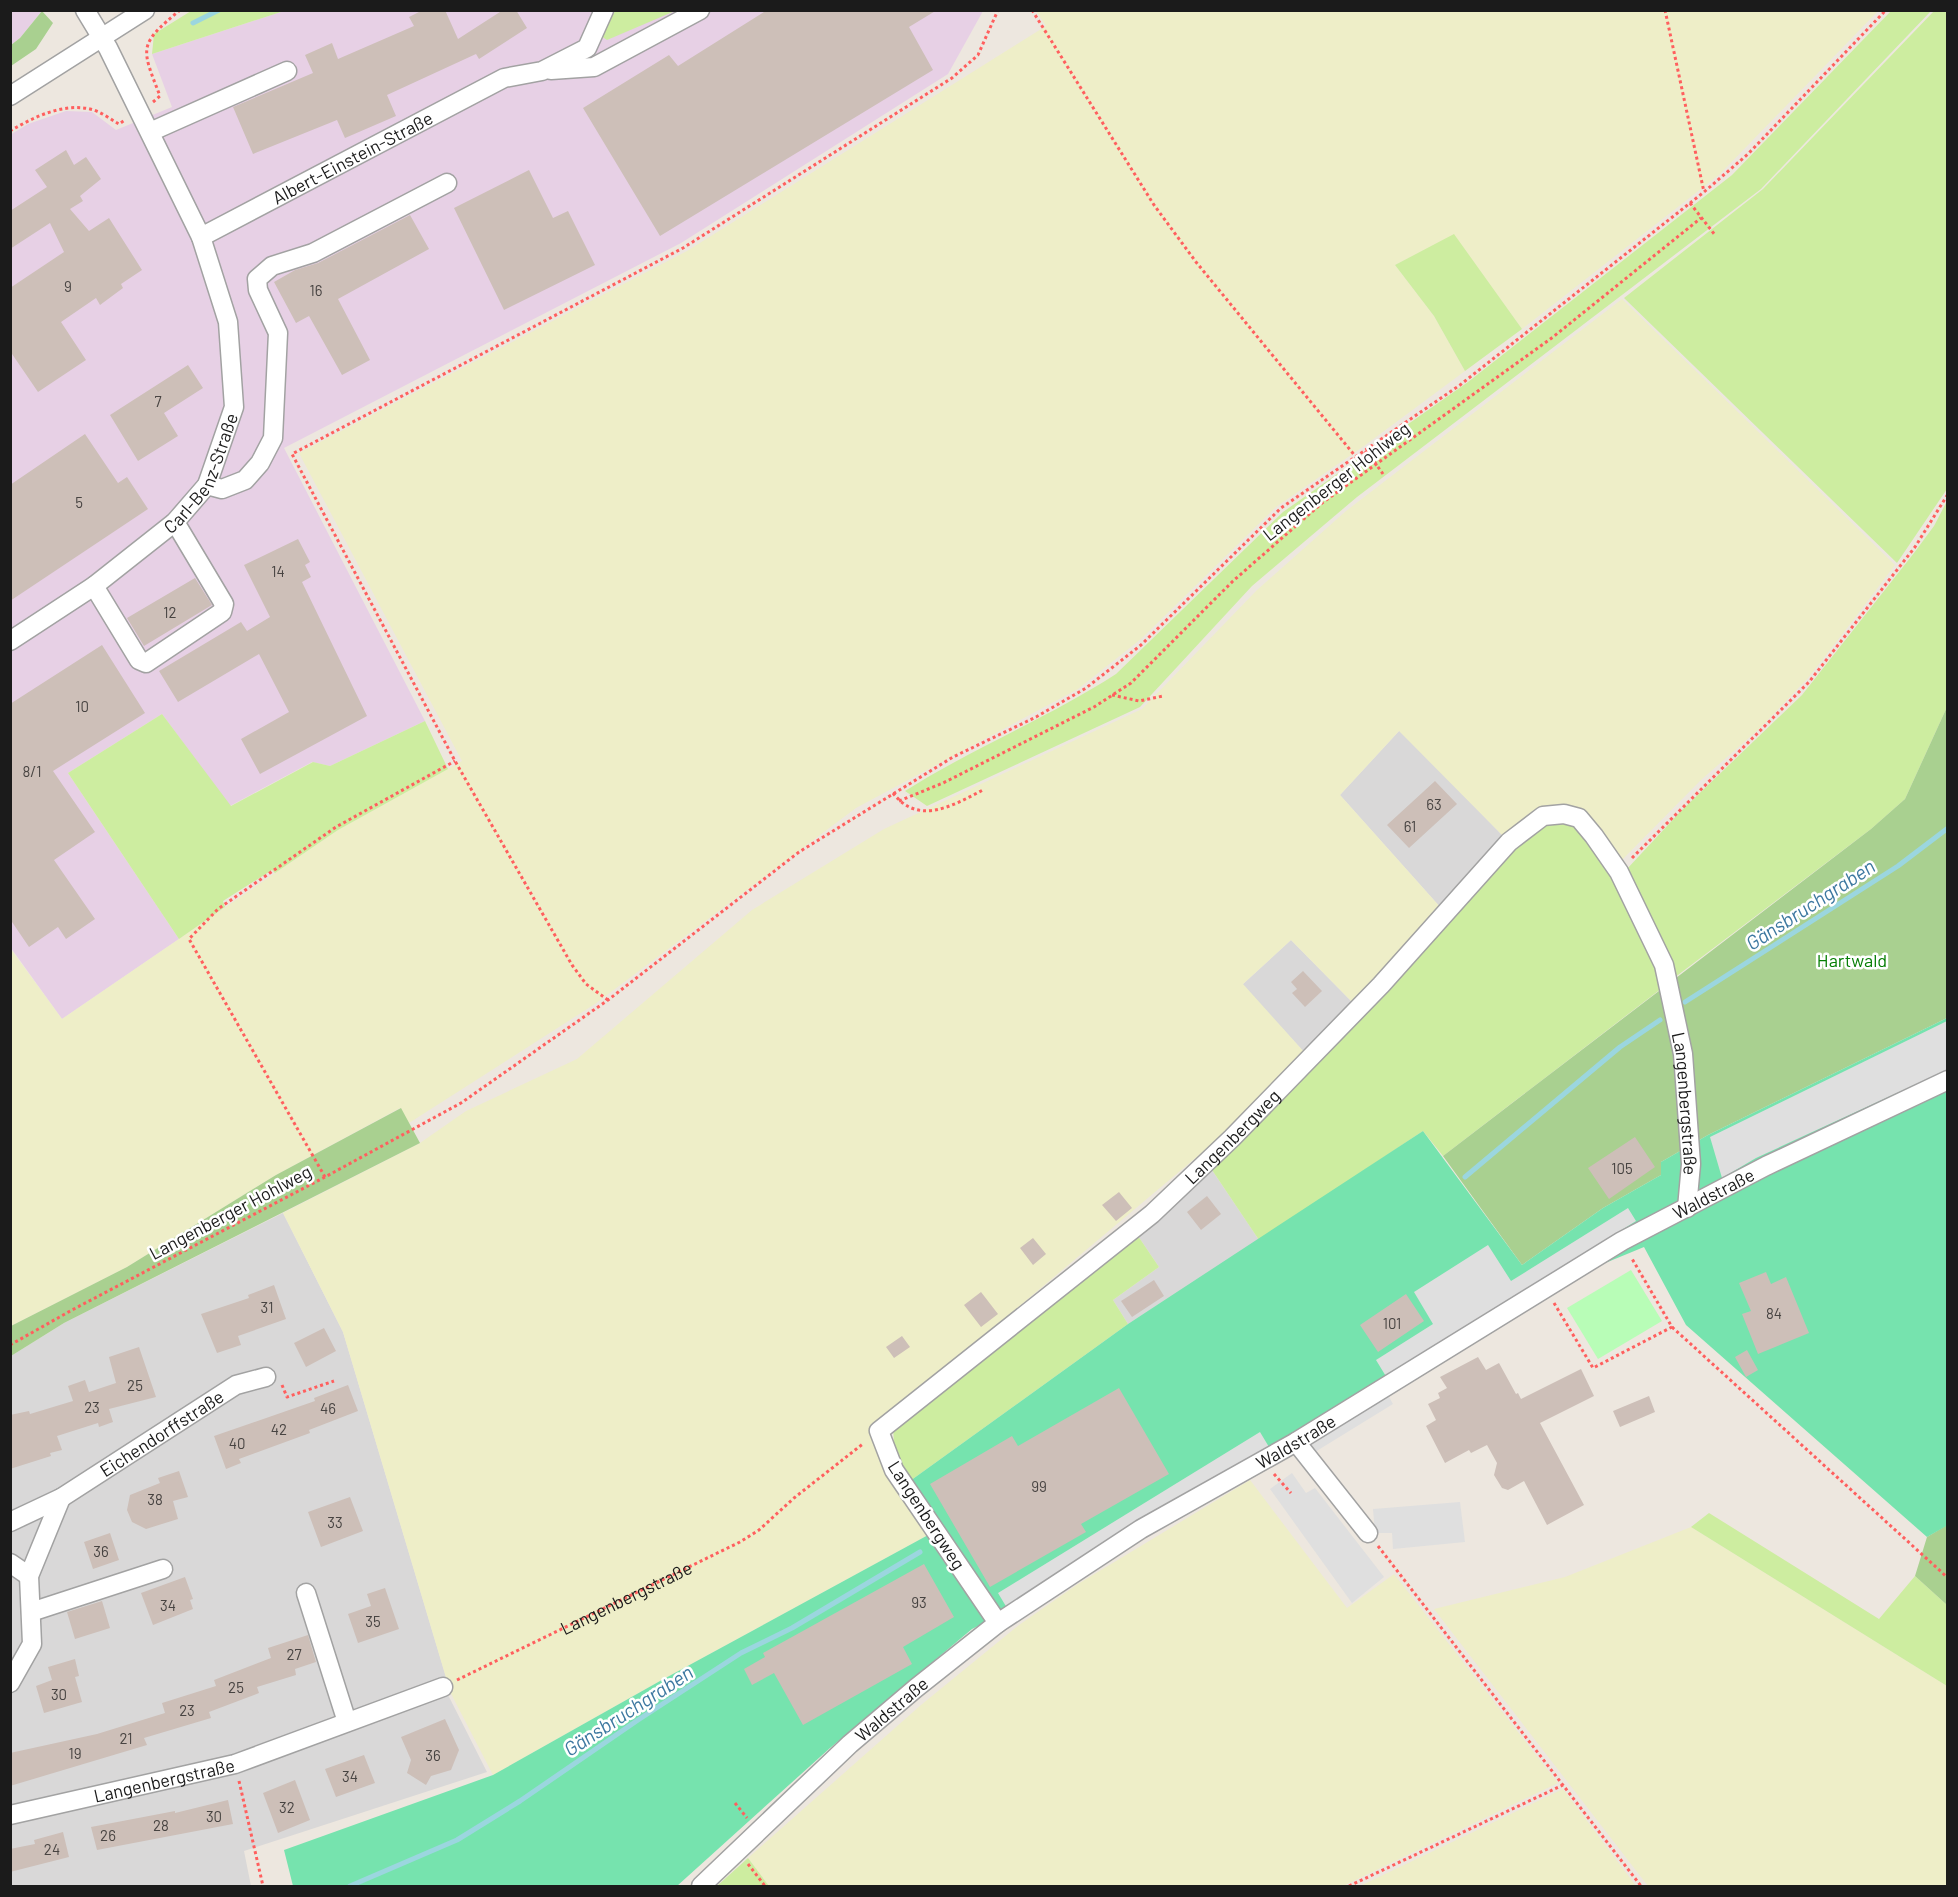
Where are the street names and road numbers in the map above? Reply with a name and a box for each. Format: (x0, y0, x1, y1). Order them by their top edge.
street label: Albert-Einstein-Straße (268, 106, 436, 209)
street label: Carl-Benz-Straße (159, 410, 242, 538)
street label: Langenberger Hohlweg (1258, 417, 1414, 545)
street label: Langenbergstraße (1668, 1030, 1702, 1176)
street label: Langenbergweg (1180, 1085, 1284, 1188)
street label: Langenberger Hohlweg (145, 1160, 315, 1264)
street label: Waldstraße (1669, 1163, 1758, 1224)
street label: Eichendorffstraße (95, 1385, 228, 1481)
street label: Waldstraße (1252, 1409, 1340, 1473)
street label: Langenbergweg (884, 1457, 970, 1573)
street label: Langenbergstraße (557, 1556, 695, 1639)
street label: Waldstraße (850, 1672, 932, 1746)
street label: Langenbergstraße (92, 1753, 237, 1807)

